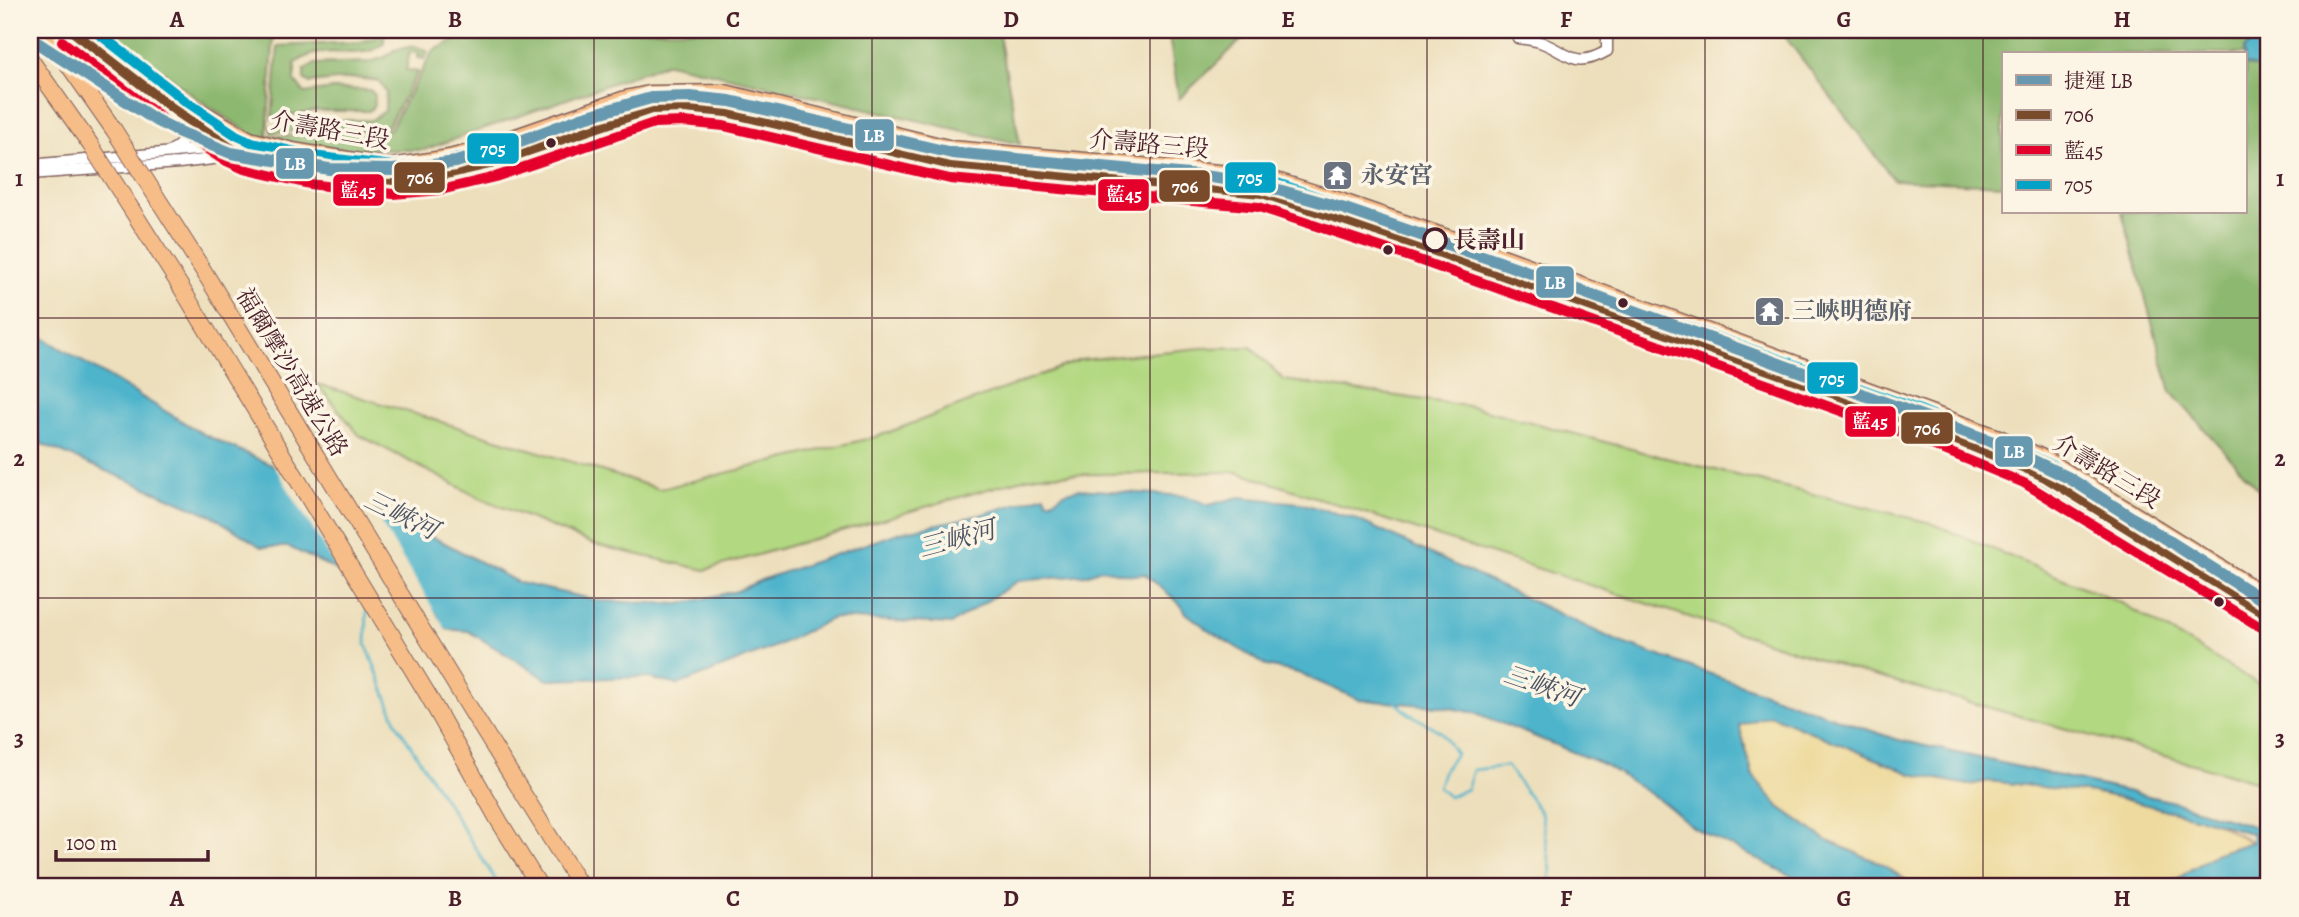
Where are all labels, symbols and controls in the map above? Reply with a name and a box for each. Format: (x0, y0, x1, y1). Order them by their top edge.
text: A (169, 4, 185, 35)
text: B (448, 4, 462, 35)
text: C (726, 4, 740, 35)
text: D (1003, 4, 1019, 35)
text: E (1281, 4, 1295, 35)
text: F (1560, 4, 1573, 35)
text: G (1836, 4, 1852, 35)
text: H (2113, 4, 2131, 35)
legend (2002, 52, 2246, 214)
text: 捷運 LB (2064, 67, 2133, 95)
text: 706 (2064, 101, 2094, 129)
street label: 介壽路三段 (268, 104, 392, 156)
line badge: LB (854, 118, 895, 152)
text: LB (863, 123, 885, 149)
street label: 介壽路三段 (1088, 123, 1210, 165)
line badge: 705 (466, 132, 520, 165)
text: 705 (480, 136, 506, 162)
unlabelled marker (544, 136, 558, 150)
text: 藍45 (2064, 137, 2104, 165)
line badge: LB (275, 147, 315, 180)
text: LB (284, 151, 306, 177)
temple icon: 永安宮 (1321, 158, 1355, 192)
place label: 永安宮 (1361, 159, 1433, 191)
line badge: 706 (393, 161, 446, 194)
line badge: 705 (1224, 161, 1277, 194)
text: 1 (15, 163, 23, 194)
text: 1 (2276, 163, 2284, 194)
text: 706 (407, 165, 433, 191)
text: 705 (1237, 165, 1263, 191)
line badge: 706 (1158, 169, 1211, 203)
text: 705 (2064, 171, 2093, 199)
line badge: 藍45 (332, 173, 385, 207)
text: 706 (1172, 174, 1198, 200)
text: 藍45 (340, 178, 376, 204)
line badge: 藍45 (1097, 178, 1150, 212)
text: 藍45 (1106, 182, 1142, 208)
place label: 長壽山 (1453, 224, 1525, 256)
marker: 長壽山 (1423, 228, 1447, 252)
unlabelled marker (1381, 243, 1395, 257)
line badge: LB (1535, 265, 1575, 299)
text: LB (1544, 270, 1566, 296)
street label: 福爾摩沙高速公路 (229, 281, 355, 463)
temple icon: 三峽明德府 (1752, 294, 1786, 328)
place label: 三峽明德府 (1792, 295, 1912, 327)
unlabelled marker (1616, 296, 1630, 310)
line badge: 705 (1806, 361, 1859, 395)
text: 705 (1819, 366, 1845, 392)
line badge: 藍45 (1844, 405, 1897, 438)
text: 藍45 (1852, 409, 1888, 435)
line badge: 706 (1900, 411, 1954, 445)
text: 706 (1914, 416, 1940, 442)
street label: 介壽路三段 (2047, 426, 2167, 516)
line badge: LB (1994, 435, 2034, 468)
text: LB (2003, 439, 2025, 465)
text: 2 (13, 443, 25, 474)
text: 2 (2274, 443, 2286, 474)
water label: 三峽河 (358, 482, 447, 550)
water label: 三峽河 (915, 511, 1003, 566)
unlabelled marker (2212, 595, 2226, 609)
water label: 三峽河 (1499, 657, 1588, 717)
text: 3 (14, 723, 24, 754)
text: 3 (2275, 723, 2285, 754)
scale bar (56, 819, 208, 863)
text: 100 m (66, 829, 117, 857)
text: A (169, 883, 185, 914)
text: B (448, 883, 462, 914)
text: C (726, 883, 740, 914)
text: D (1003, 883, 1019, 914)
text: E (1281, 883, 1295, 914)
text: F (1560, 883, 1573, 914)
text: G (1836, 883, 1852, 914)
text: H (2113, 883, 2131, 914)

